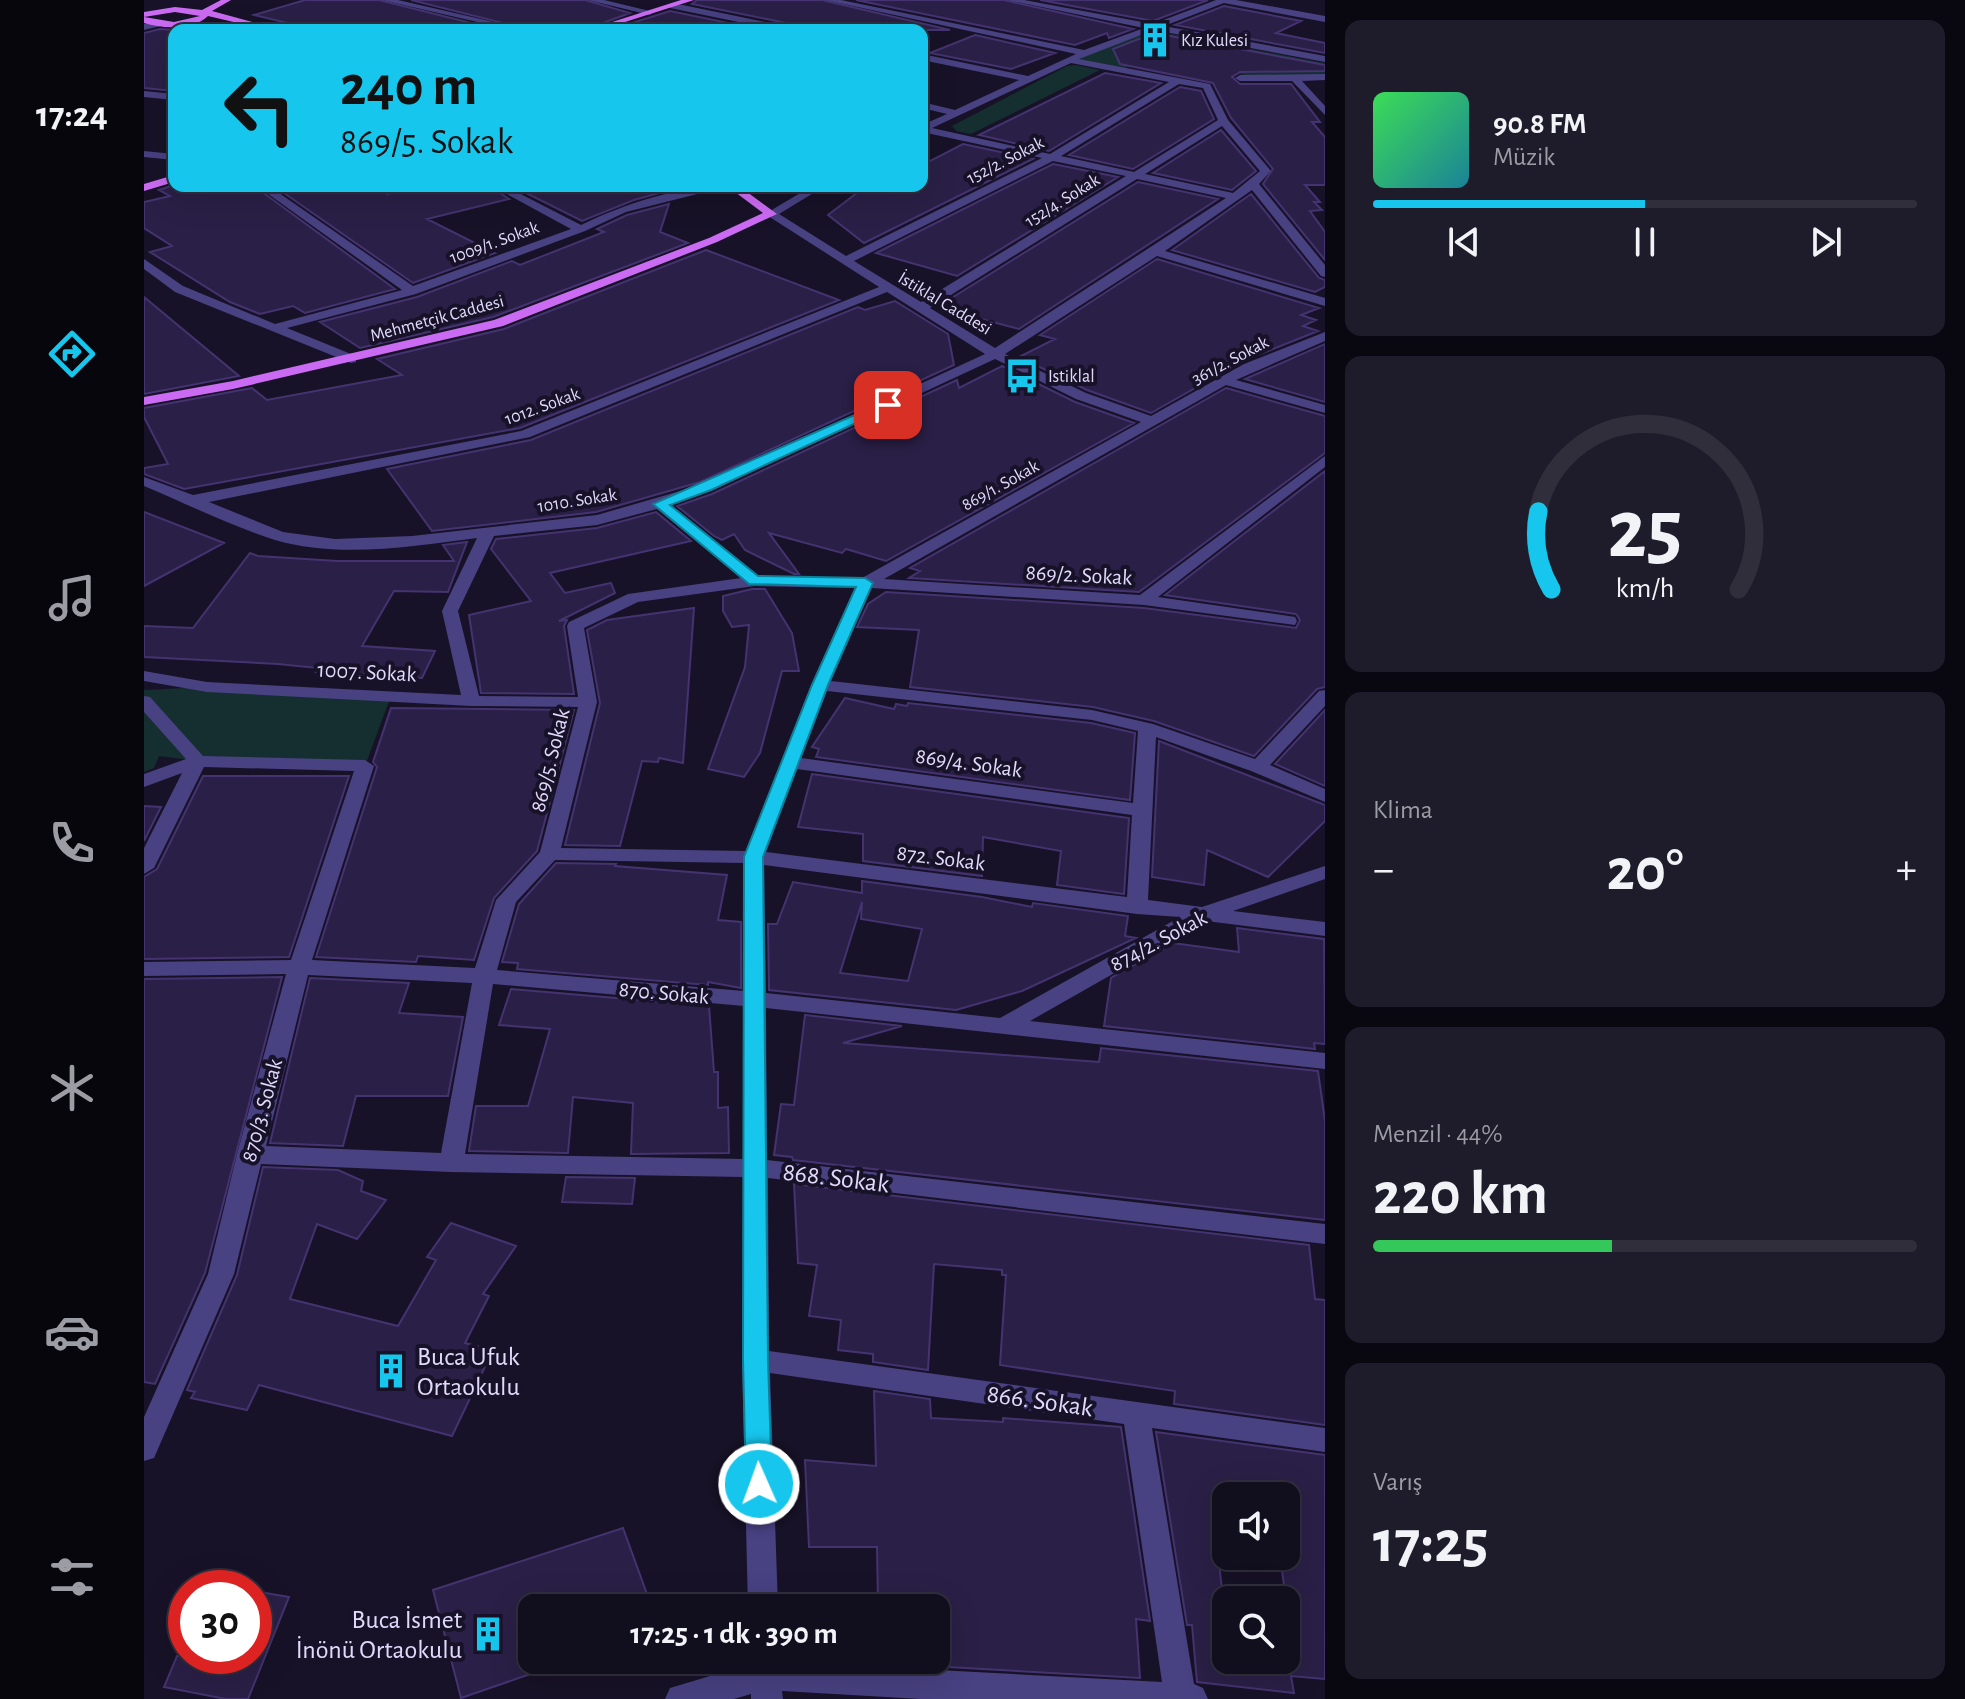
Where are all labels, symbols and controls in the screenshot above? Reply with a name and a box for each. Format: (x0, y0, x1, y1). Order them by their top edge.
building icon: Kız Kulesi (1136, 21, 1174, 59)
place label: Kız Kulesi (1181, 32, 1248, 50)
icon: left (208, 56, 312, 160)
text: 240 m (340, 59, 477, 115)
text: 17:24 (36, 97, 108, 133)
text: 90.8 FM (1493, 109, 1587, 139)
text: 869/5. Sokak (340, 124, 513, 160)
street label: 152/2. Sokak (964, 134, 1048, 188)
text: Müzik (1493, 144, 1555, 170)
street label: 152/4. Sokak (1022, 170, 1104, 231)
street label: 1009/1. Sokak (447, 218, 542, 267)
icon: previous (1442, 220, 1486, 264)
icon: pause (1623, 220, 1667, 264)
icon: next (1804, 220, 1848, 264)
street label: İstiklal Caddesi (895, 267, 995, 339)
street label: Mehmetçik Caddesi (368, 292, 506, 345)
icon: directions (44, 326, 100, 382)
street label: 361/2. Sokak (1189, 333, 1272, 389)
bus stop icon: Istiklal (1003, 357, 1041, 395)
place label: Istiklal (1048, 368, 1095, 386)
pin (854, 371, 922, 439)
icon: arrive (866, 383, 910, 427)
street label: 1012. Sokak (502, 385, 583, 429)
street label: 869/1. Sokak (959, 457, 1043, 514)
street label: 1010. Sokak (536, 486, 619, 516)
text: 25 (1607, 488, 1683, 572)
street label: 869/2. Sokak (1025, 561, 1133, 589)
icon: music (44, 570, 100, 626)
text: km/h (1616, 574, 1674, 603)
street label: 1007. Sokak (317, 658, 417, 686)
street label: 869/5. Sokak (526, 706, 573, 814)
street label: 869/4. Sokak (914, 745, 1023, 781)
text: Klima (1373, 797, 1433, 823)
icon: phone (44, 815, 100, 871)
text: 20° (1606, 841, 1684, 901)
street label: 872. Sokak (895, 842, 986, 874)
text: − (1373, 848, 1394, 892)
text: + (1896, 848, 1917, 892)
street label: 874/2. Sokak (1107, 906, 1210, 975)
street label: 870. Sokak (618, 978, 710, 1008)
street label: 870/3. Sokak (238, 1056, 286, 1164)
icon: climate (44, 1060, 100, 1116)
text: Menzil · 44% (1373, 1121, 1503, 1147)
street label: 868. Sokak (781, 1159, 891, 1197)
text: 220 km (1373, 1165, 1548, 1225)
icon: car (44, 1304, 100, 1360)
place label: Buca Ufuk Ortaokulu (417, 1344, 520, 1400)
building icon: Buca Ufuk Ortaokulu (372, 1352, 410, 1390)
street label: 866. Sokak (985, 1381, 1095, 1421)
position arrow (717, 1442, 801, 1526)
text: Varış (1373, 1469, 1422, 1495)
map controls (1212, 1482, 1300, 1674)
button: sound (1212, 1482, 1300, 1570)
text: 17:25 (1373, 1513, 1488, 1573)
icon: filters (44, 1549, 100, 1605)
speed limit sign: 30 (168, 1570, 272, 1674)
button: search (1212, 1586, 1300, 1674)
place label: Buca İsmet İnönü Ortaokulu (296, 1606, 462, 1663)
building icon: Buca İsmet İnönü Ortaokulu (469, 1615, 507, 1653)
text: 17:25 · 1 dk · 390 m (630, 1619, 838, 1649)

